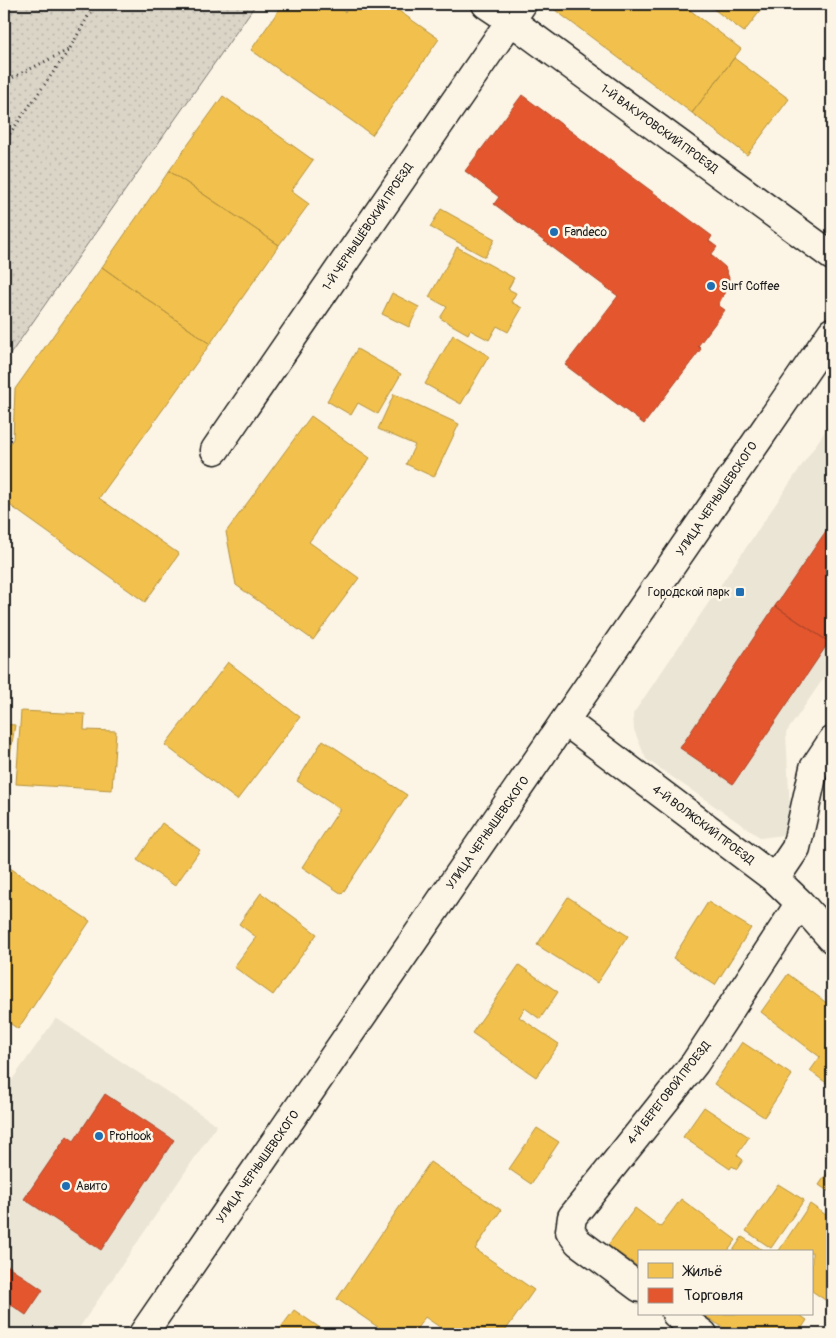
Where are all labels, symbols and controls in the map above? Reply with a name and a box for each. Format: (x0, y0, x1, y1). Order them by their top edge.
street label: 1-Й ВАКУРОВСКИЙ ПРОЕЗД (597, 81, 721, 177)
street label: 1-Й ЧЕРНЫШЁВСКИЙ ПРОЕЗД (319, 159, 417, 294)
place label: Fandeco (564, 225, 608, 240)
marker: Fandeco (548, 226, 560, 238)
place label: Surf Coffee (721, 279, 779, 294)
marker: Surf Coffee (705, 280, 717, 292)
street label: УЛИЦА ЧЕРНЫШЕВСКОГО (673, 439, 761, 559)
place label: Городской парк (648, 585, 730, 600)
marker: Городской парк (734, 586, 746, 598)
street label: УЛИЦА ЧЕРНЫШЕВСКОГО (443, 773, 533, 892)
street label: 4-Й ВОЛЖСКИЙ ПРОЕЗД (649, 782, 757, 869)
street label: 4-Й БЕРЕГОВОЙ ПРОЕЗД (624, 1038, 714, 1147)
street label: УЛИЦА ЧЕРНЫШЕВСКОГО (213, 1107, 303, 1226)
place label: ProHook (109, 1129, 151, 1144)
marker: ProHook (93, 1130, 105, 1142)
place label: Авито (76, 1179, 108, 1194)
marker: Авито (60, 1180, 72, 1192)
legend (638, 1250, 814, 1316)
text: Жильё (682, 1262, 723, 1281)
text: Торговля (684, 1286, 743, 1305)

